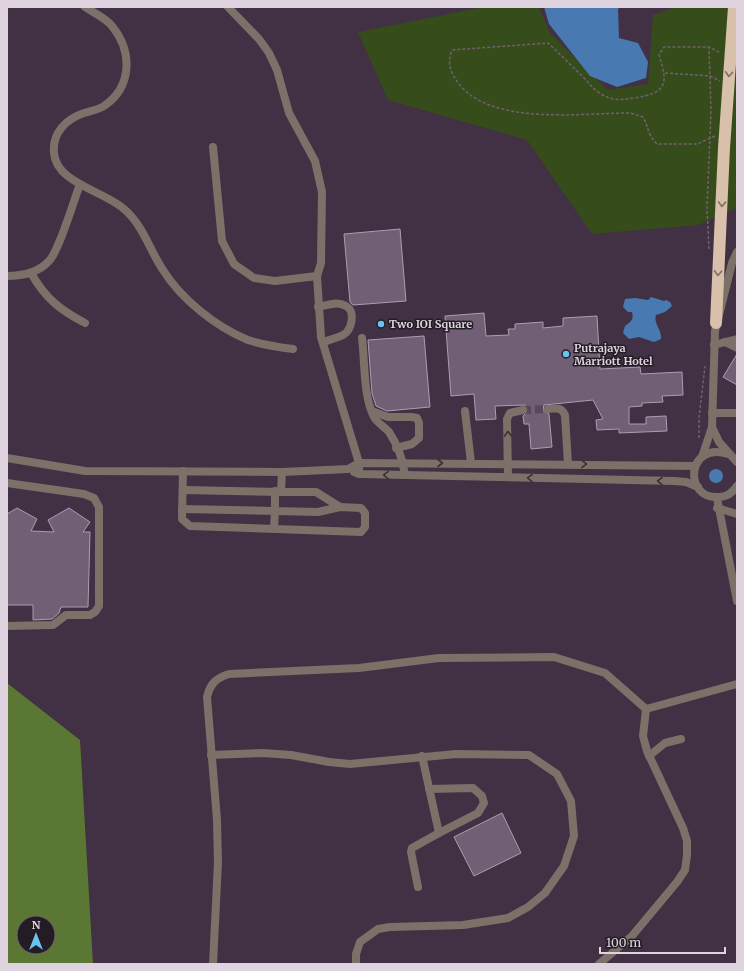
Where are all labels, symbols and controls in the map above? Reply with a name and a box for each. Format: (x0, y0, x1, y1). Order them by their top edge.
one-way arrow (725, 71, 734, 77)
one-way arrow (717, 201, 726, 207)
one-way arrow (714, 270, 723, 276)
place label: Two IOI Square (389, 317, 472, 331)
marker: Two IOI Square (376, 319, 386, 329)
place label: Putrajaya Marriott Hotel (574, 341, 653, 368)
marker: Putrajaya Marriott Hotel (561, 349, 571, 359)
one-way arrow (504, 431, 512, 437)
one-way arrow (437, 459, 443, 467)
one-way arrow (581, 460, 587, 469)
one-way arrow (383, 471, 389, 479)
one-way arrow (527, 473, 533, 482)
one-way arrow (657, 477, 663, 485)
north arrow (16, 915, 56, 955)
text: N (32, 918, 41, 932)
scale bar (600, 929, 725, 955)
text: 100 m (606, 935, 641, 950)

